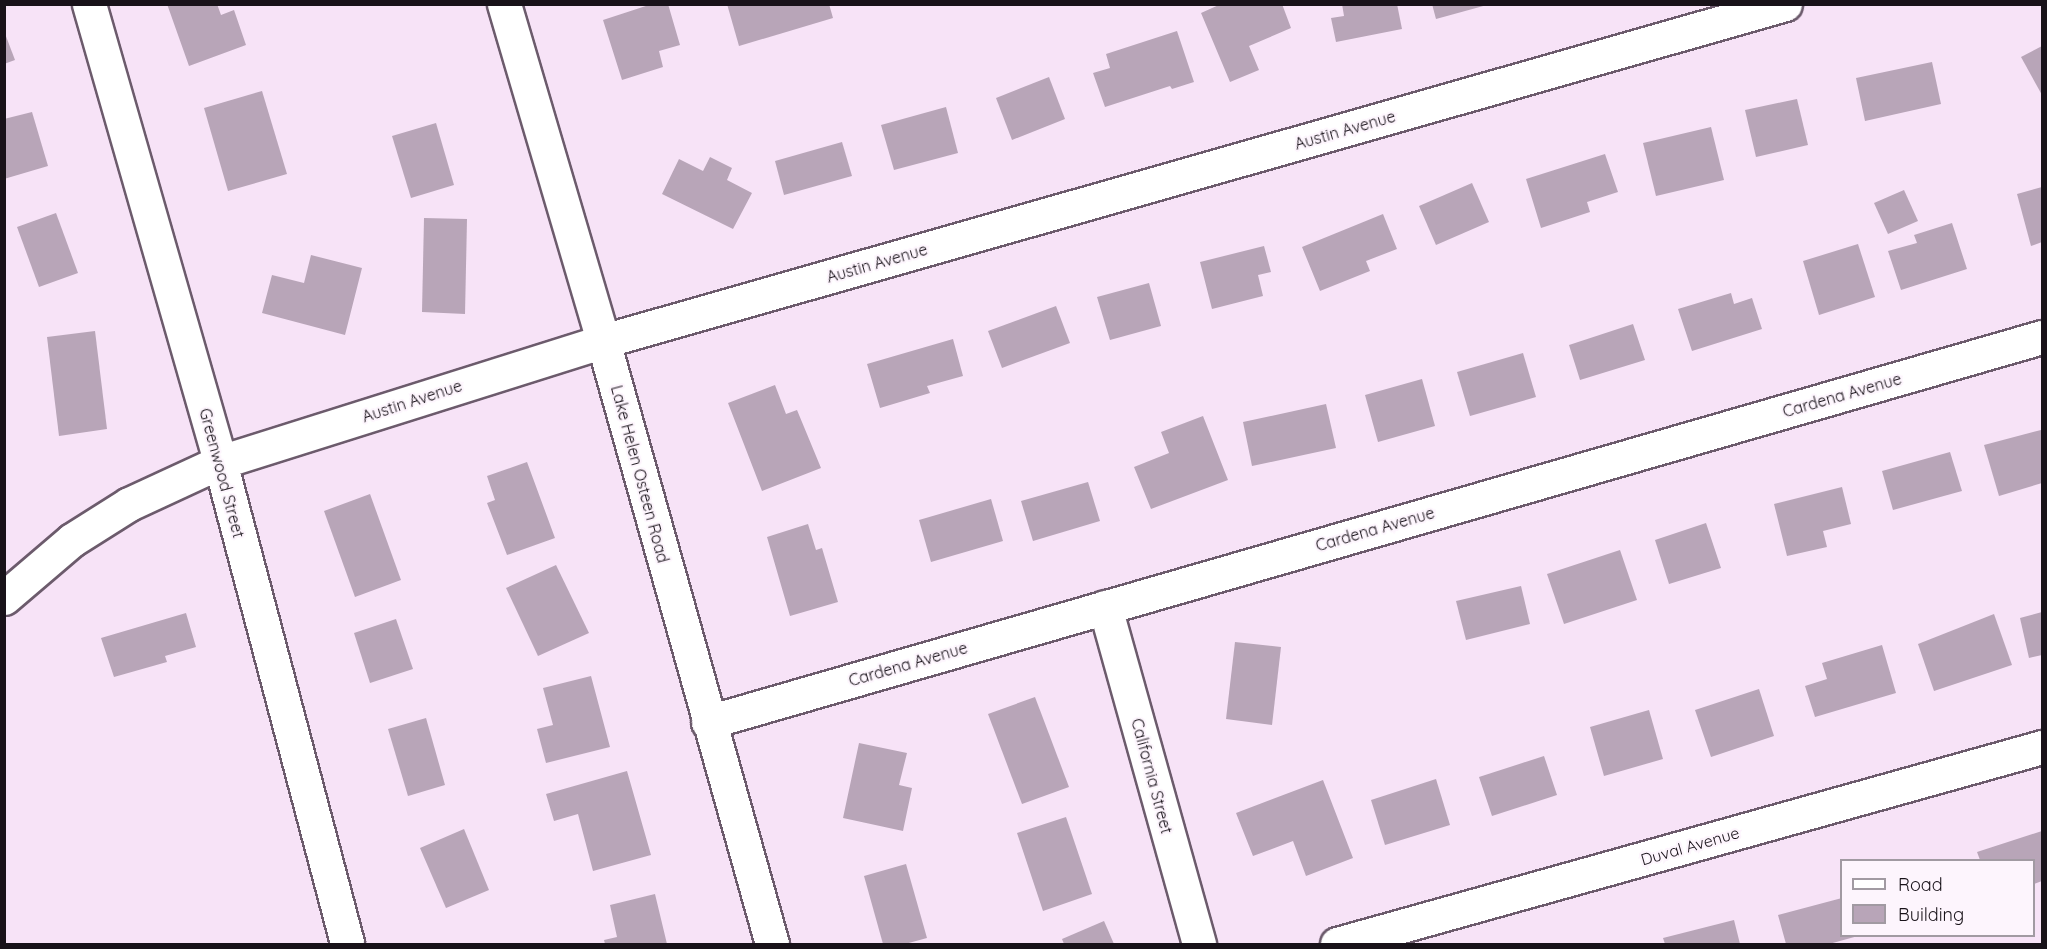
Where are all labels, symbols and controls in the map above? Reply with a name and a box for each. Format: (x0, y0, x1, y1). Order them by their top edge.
street label: Austin Avenue (1292, 106, 1398, 154)
street label: Austin Avenue (824, 239, 930, 287)
street label: Cardena Avenue (1780, 369, 1904, 421)
street label: Austin Avenue (360, 376, 464, 426)
street label: Lake Helen Osteen Road (607, 383, 673, 565)
street label: Greenwood Street (195, 406, 249, 540)
street label: Cardena Avenue (1313, 503, 1437, 555)
street label: Cardena Avenue (846, 638, 970, 690)
street label: California Street (1127, 716, 1177, 836)
street label: Duval Avenue (1639, 823, 1741, 869)
legend (1840, 859, 2035, 937)
text: Road (1898, 873, 1943, 896)
text: Building (1898, 903, 1964, 926)

